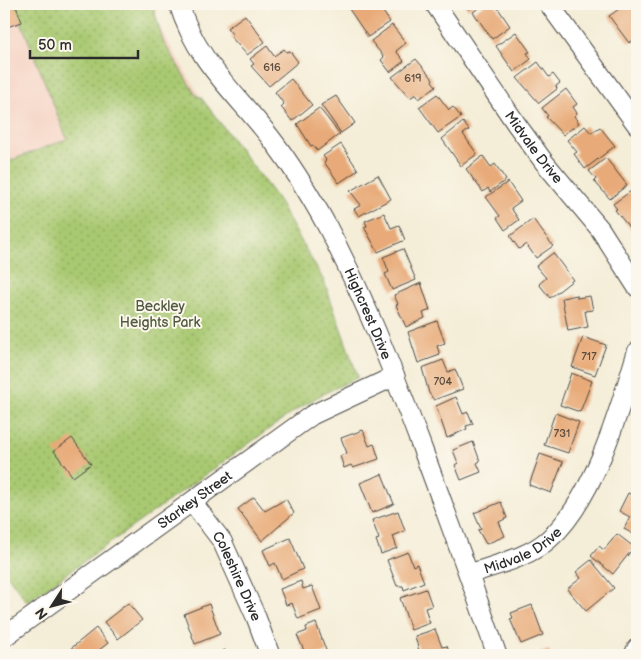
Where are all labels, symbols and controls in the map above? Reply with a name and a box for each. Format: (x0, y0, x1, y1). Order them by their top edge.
scale bar (30, 28, 138, 60)
text: 50 m (38, 36, 72, 55)
house number: 616 (263, 61, 281, 74)
house number: 619 (404, 72, 422, 85)
street label: Midvale Drive (501, 108, 566, 187)
street label: Highcrest Drive (340, 265, 395, 362)
park label: Beckley Heights Park (120, 298, 200, 331)
house number: 717 (581, 350, 597, 363)
house number: 704 (434, 375, 453, 388)
house number: 731 (554, 427, 570, 440)
street label: Starkey Street (154, 467, 236, 533)
street label: Midvale Drive (482, 524, 566, 578)
street label: Coleshire Drive (209, 528, 265, 624)
north arrow (28, 582, 78, 632)
text: N (32, 604, 52, 623)

